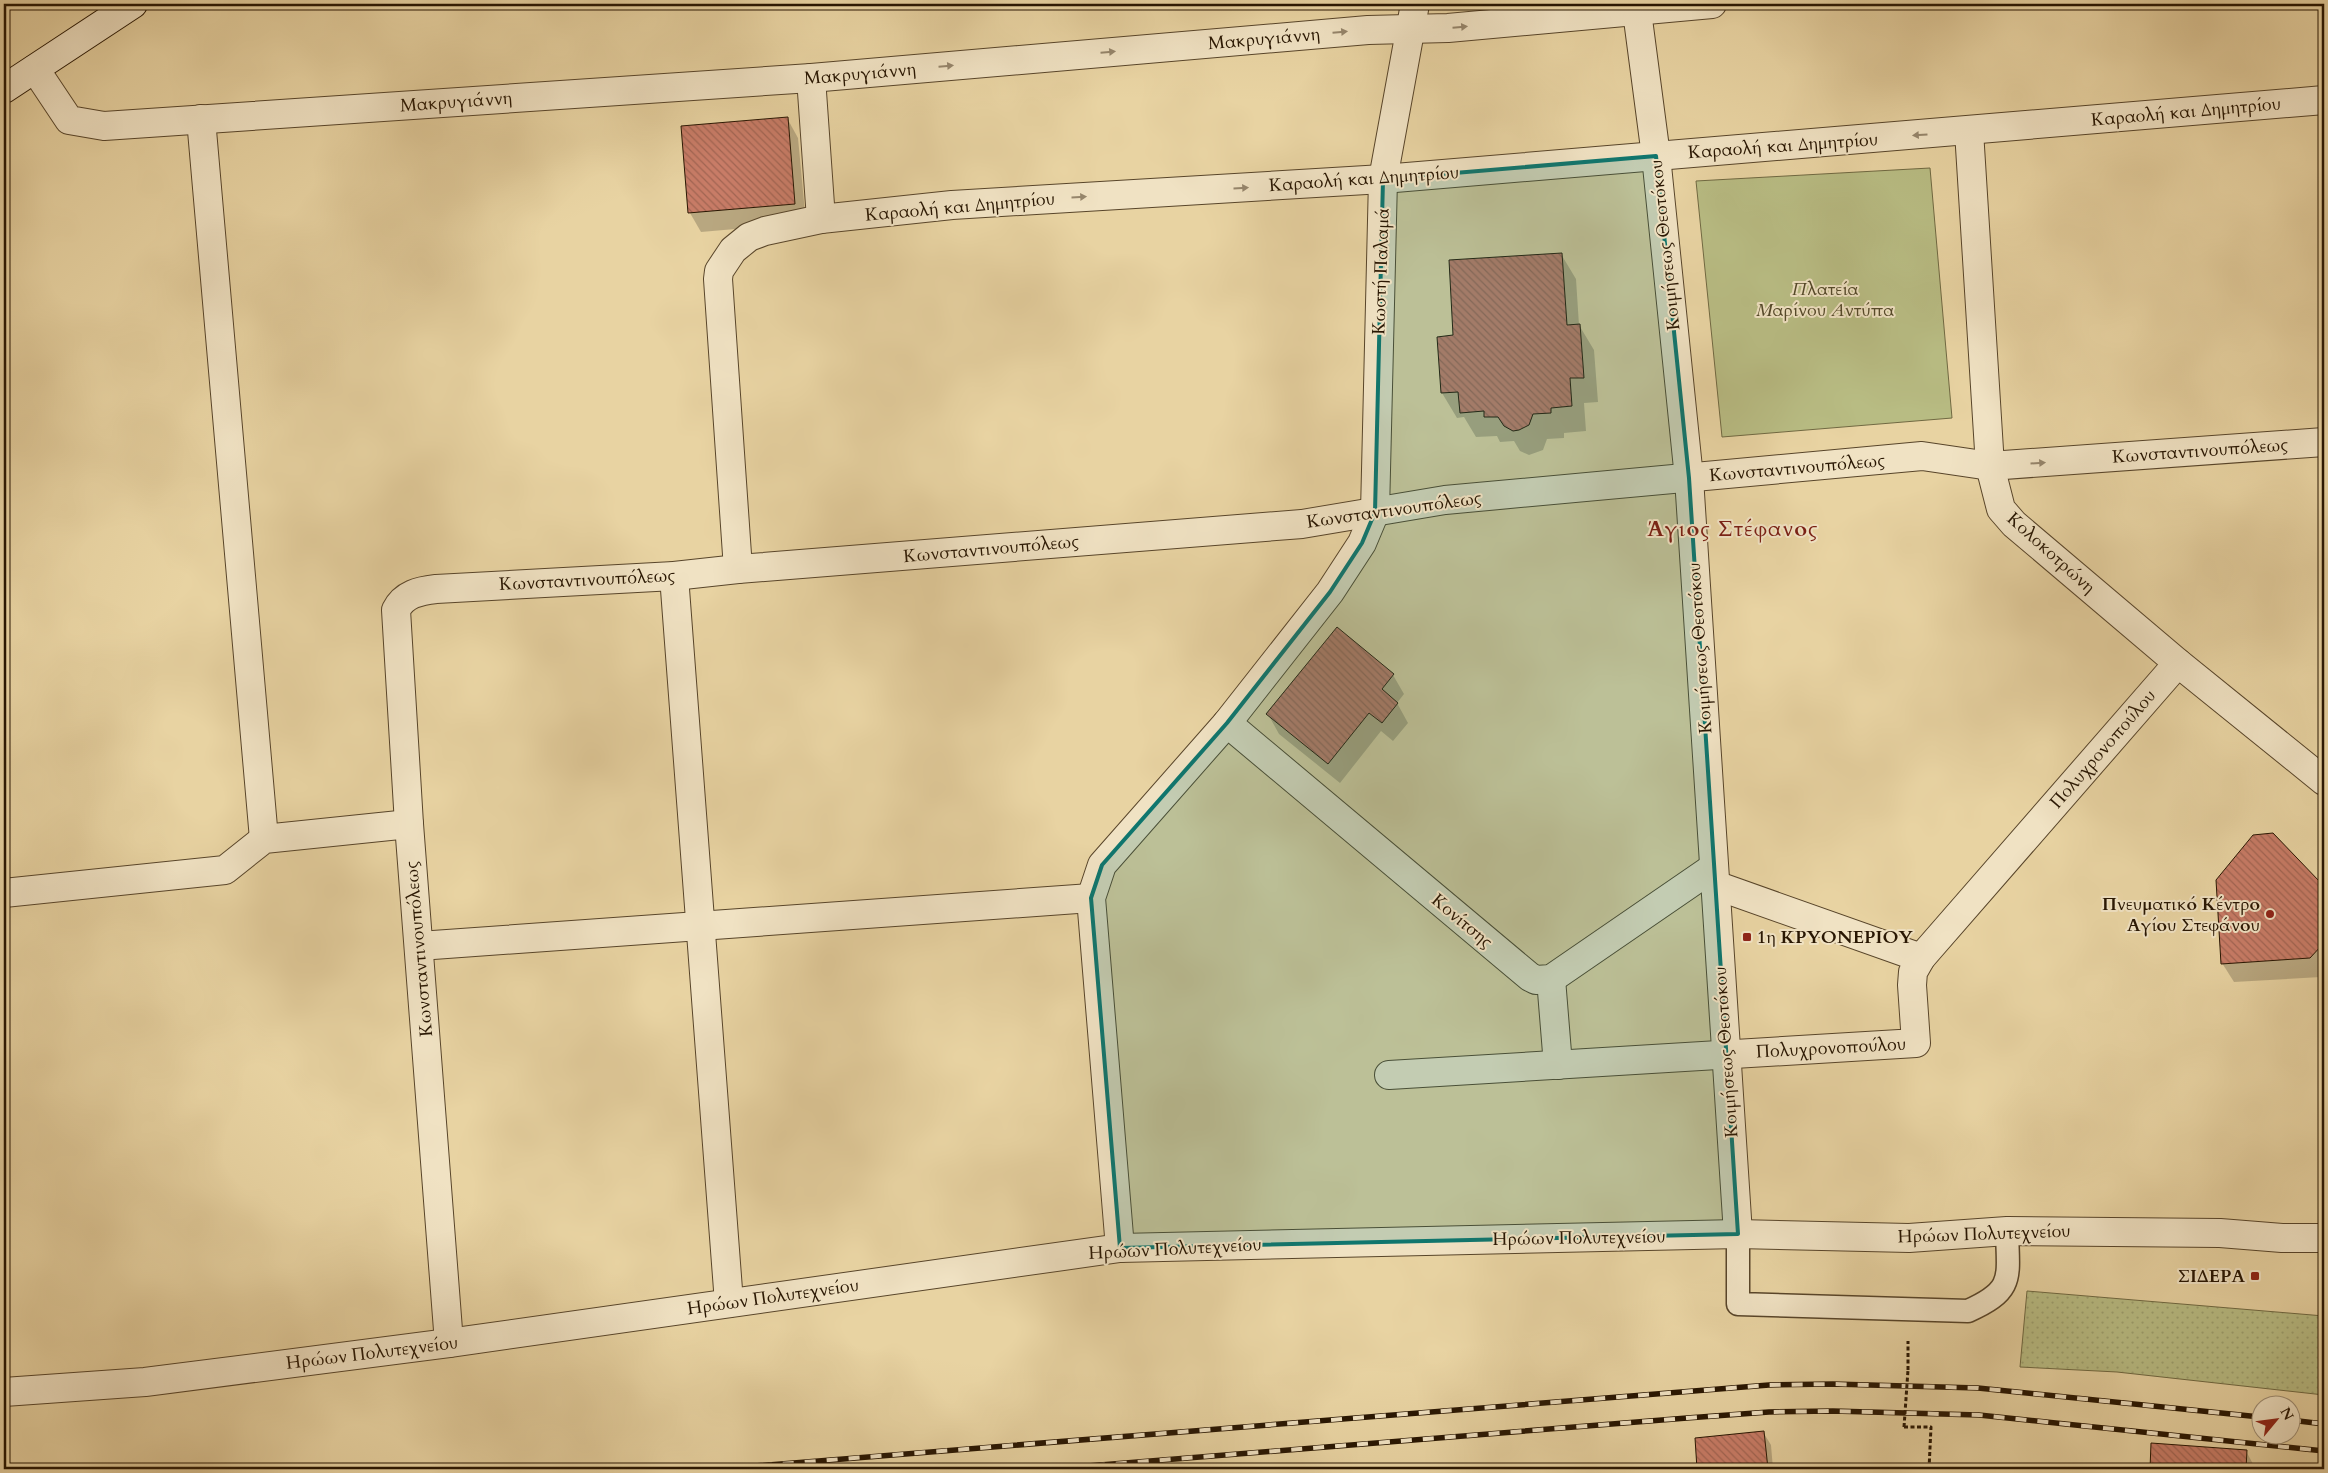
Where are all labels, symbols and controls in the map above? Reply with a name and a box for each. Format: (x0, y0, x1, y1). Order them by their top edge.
street label: Μακρυγιάννη (1207, 22, 1321, 56)
one-way arrow (1452, 23, 1468, 31)
one-way arrow (1332, 28, 1348, 36)
one-way arrow (1101, 48, 1117, 56)
street label: Μακρυγιάννη (803, 57, 917, 91)
one-way arrow (939, 62, 955, 70)
street label: Μακρυγιάννη (399, 86, 513, 118)
street label: Καραολή και Δημητρίου (2090, 91, 2282, 133)
street label: Καραολή και Δημητρίου (1687, 127, 1879, 165)
one-way arrow (1912, 132, 1928, 140)
street label: Κοιμήσεως Θεοτόκου (1644, 158, 1686, 332)
street label: Καραολή και Δημητρίου (1268, 160, 1460, 198)
one-way arrow (1233, 183, 1249, 191)
street label: Καραολή και Δημητρίου (864, 186, 1056, 228)
one-way arrow (1071, 193, 1087, 201)
street label: Κωστή Παλαμά (1366, 207, 1396, 335)
park label: Πλατεία Μαρίνου Αντύπα (1756, 277, 1894, 323)
street label: Κωνσταντινουπόλεως (2111, 432, 2289, 470)
street label: Κωνσταντινουπόλεως (1708, 448, 1886, 488)
one-way arrow (2031, 458, 2047, 466)
street label: Κωνσταντινουπόλεως (1305, 485, 1483, 535)
street label: Κολοκοτρώνη (2001, 507, 2101, 599)
district label: Άγιος Στέφανος (1646, 514, 1819, 544)
street label: Κωνσταντινουπόλεως (902, 529, 1080, 569)
street label: Κοιμήσεως Θεοτόκου (1682, 562, 1718, 734)
street label: Κωνσταντινουπόλεως (498, 563, 676, 597)
street label: Πολυχρονοπούλου (2044, 684, 2162, 814)
street label: Κωνσταντινουπόλεως (399, 860, 439, 1038)
street label: Κονίτσης (1426, 888, 1498, 954)
place label: Πνευματικό Κέντρο Αγίου Στεφάνου (2102, 892, 2260, 938)
marker: Πνευματικό Κέντρο Αγίου Στεφάνου (2264, 908, 2276, 920)
place label: 1η ΚΡΥΟΝΕΡΙΟΥ (1757, 925, 1913, 950)
marker: 1η ΚΡΥΟΝΕΡΙΟΥ (1741, 931, 1753, 943)
street label: Κοιμήσεως Θεοτόκου (1708, 966, 1744, 1138)
street label: Πολυχρονοπούλου (1755, 1032, 1907, 1064)
street label: Ηρώων Πολυτεχνείου (1897, 1218, 2071, 1250)
street label: Ηρώων Πολυτεχνείου (1492, 1224, 1666, 1252)
street label: Ηρώων Πολυτεχνείου (1088, 1232, 1262, 1266)
place label: ΣΙΔΕΡΑ (2178, 1264, 2245, 1289)
marker: ΣΙΔΕΡΑ (2249, 1270, 2261, 1282)
street label: Ηρώων Πολυτεχνείου (685, 1273, 861, 1321)
street label: Ηρώων Πολυτεχνείου (285, 1330, 459, 1376)
north arrow (2250, 1396, 2300, 1446)
text: N (2276, 1404, 2298, 1424)

